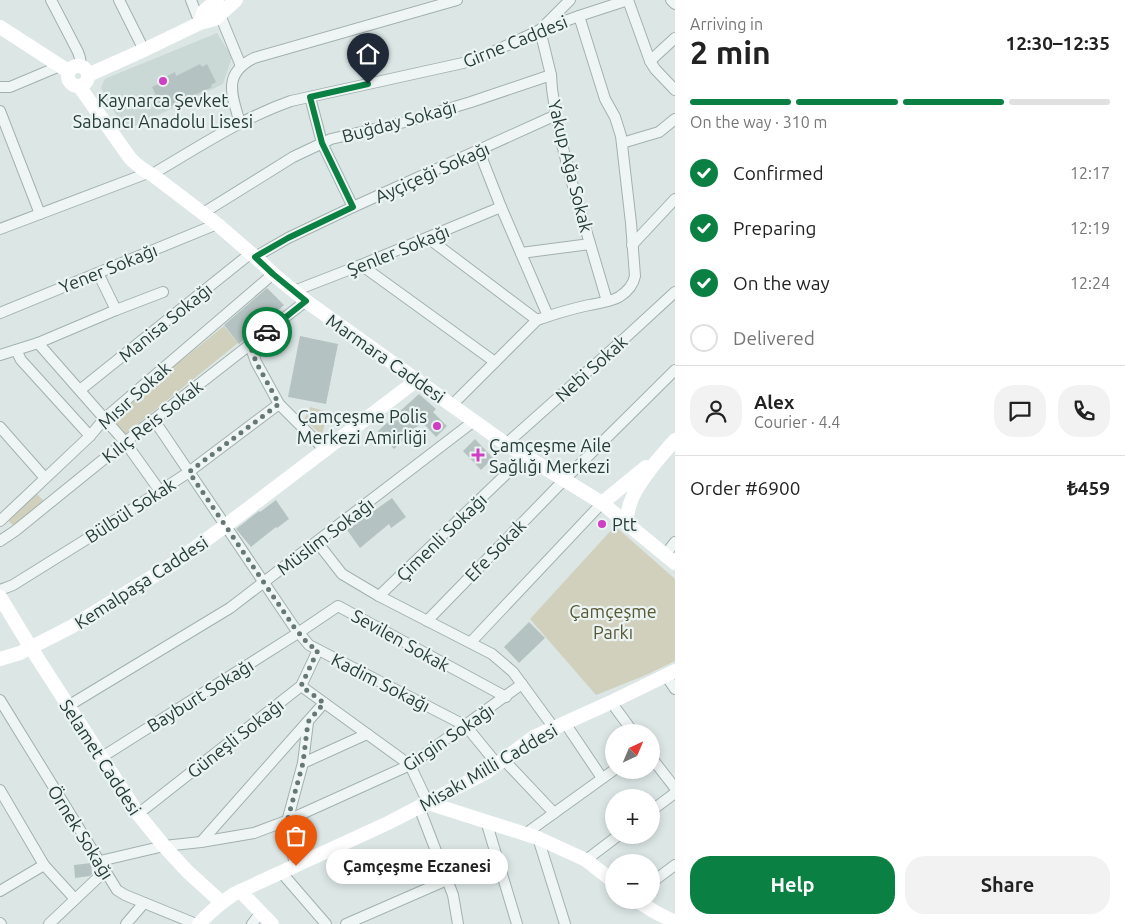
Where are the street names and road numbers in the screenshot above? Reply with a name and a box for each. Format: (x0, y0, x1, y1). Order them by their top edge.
street label: Girne Caddesi (460, 11, 570, 71)
street label: Buğday Sokağı (340, 96, 458, 146)
street label: Yakup Ağa Sokak (545, 98, 597, 234)
street label: Ayçiçeği Sokağı (372, 138, 492, 206)
street label: Şenler Sokağı (344, 220, 452, 280)
street label: Yener Sokağı (56, 239, 160, 297)
street label: Manisa Sokağı (115, 278, 215, 366)
street label: Marmara Caddesi (323, 310, 449, 406)
street label: Nebi Sokak (551, 331, 631, 405)
street label: Mısır Sokak (94, 357, 174, 433)
street label: Kılıç Reis Sokak (98, 376, 206, 466)
street label: Bülbül Sokak (81, 473, 179, 547)
street label: Çimenli Sokağı (392, 489, 490, 585)
street label: Müslim Sokağı (273, 493, 377, 579)
street label: Efe Sokak (461, 515, 529, 585)
street label: Kemalpaşa Caddesi (71, 532, 211, 632)
street label: Sevilen Sokak (348, 605, 454, 675)
street label: Kadim Sokağı (328, 649, 434, 715)
street label: Bayburt Sokağı (143, 654, 257, 736)
street label: Güneşli Sokağı (183, 694, 287, 782)
street label: Selamet Caddesi (56, 696, 146, 818)
street label: Girgin Sokağı (399, 699, 497, 775)
street label: Misakı Milli Caddesi (415, 719, 561, 815)
street label: Örnek Sokağı (44, 781, 118, 883)

